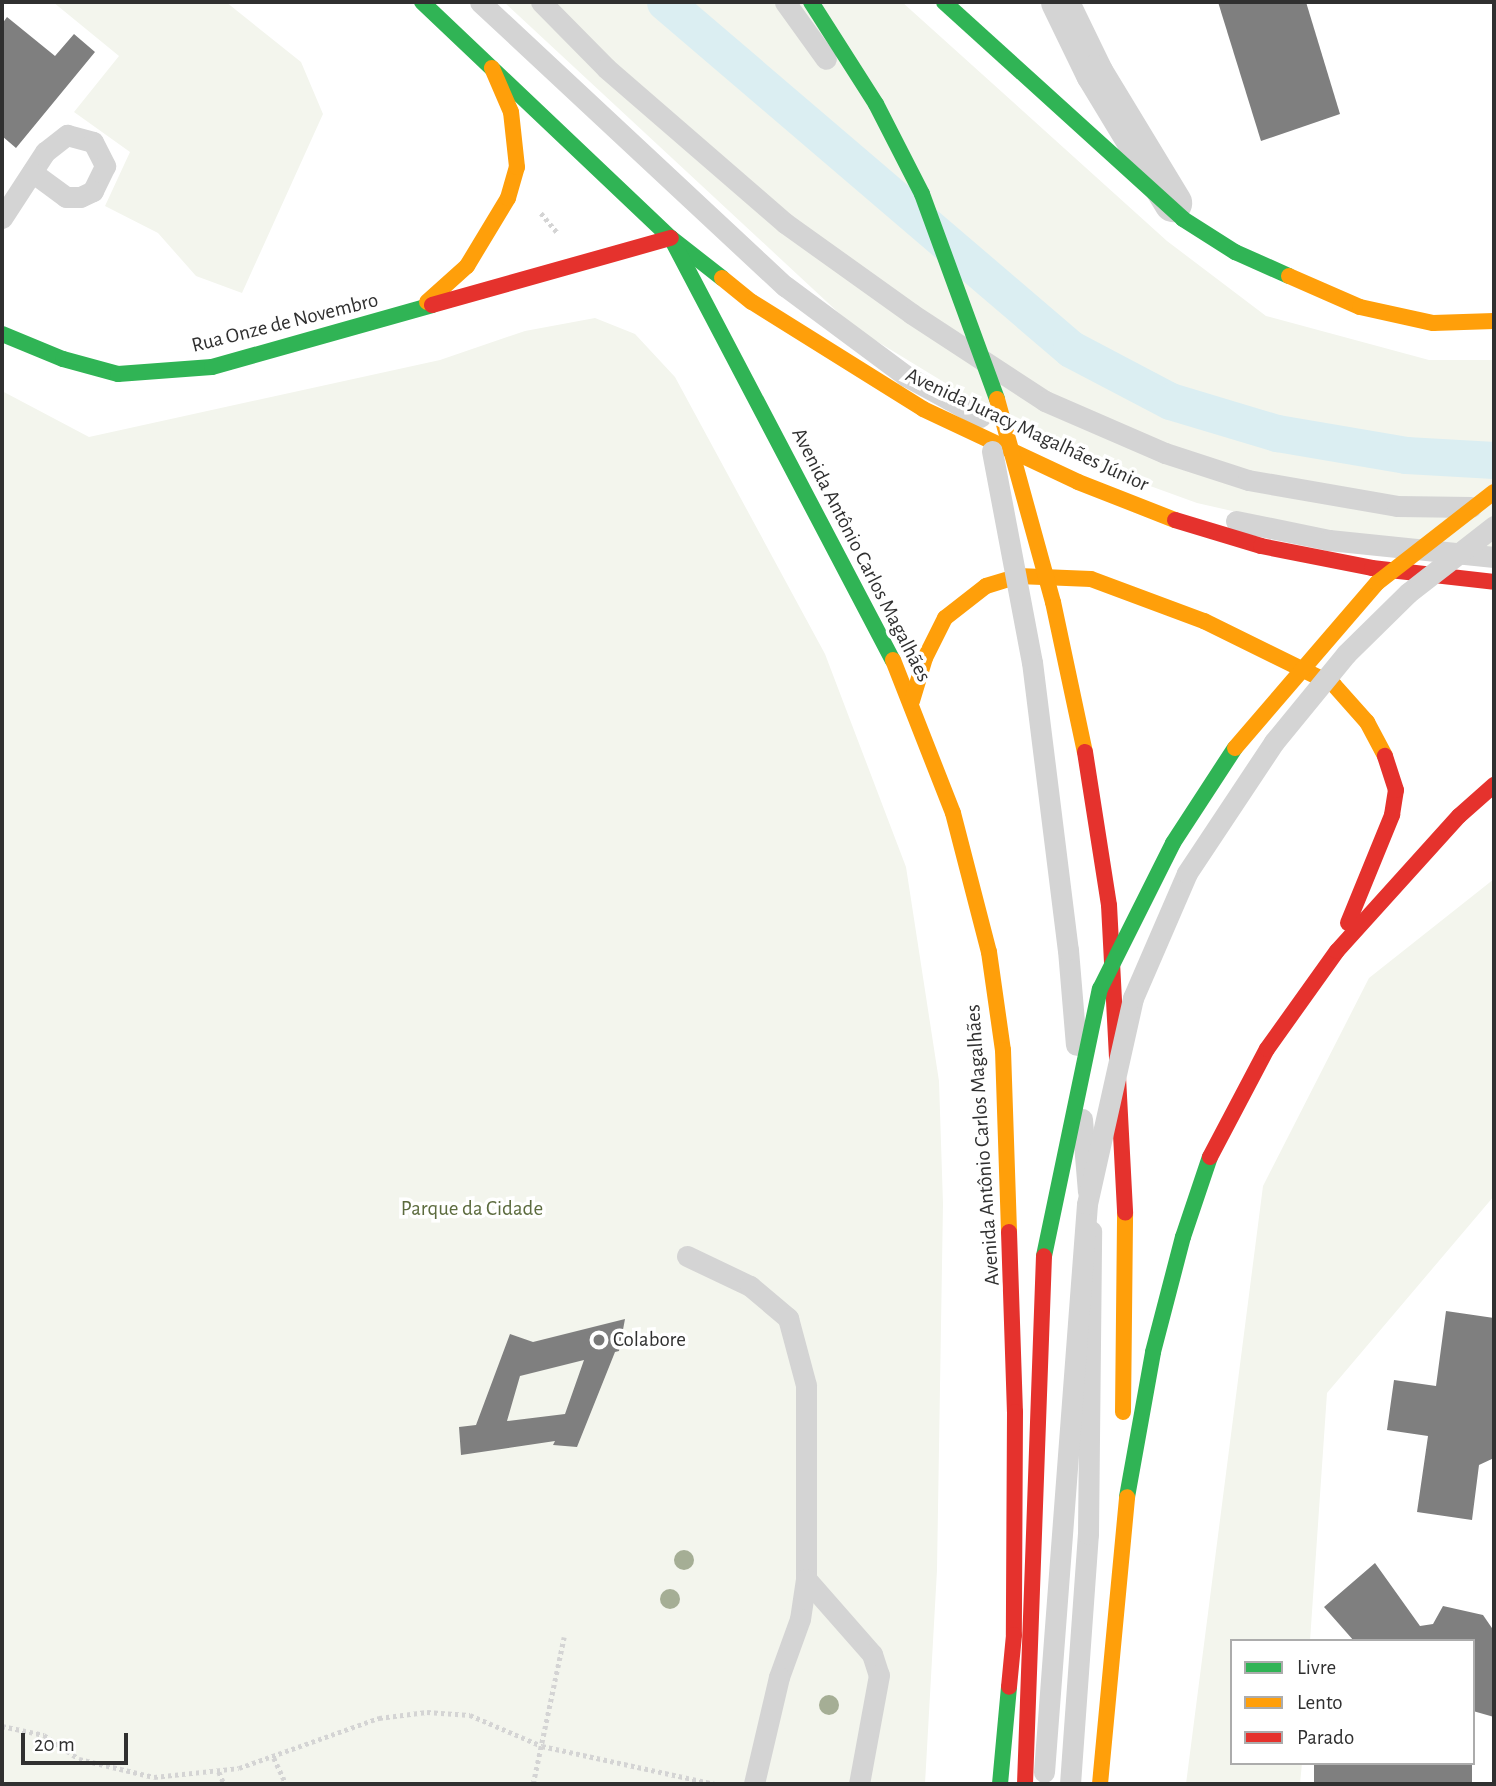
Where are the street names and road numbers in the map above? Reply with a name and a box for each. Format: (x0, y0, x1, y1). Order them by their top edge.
street label: Rua Onze de Novembro (189, 288, 381, 358)
street label: Avenida Juracy Magalhães Júnior (901, 362, 1153, 498)
street label: Avenida Antônio Carlos Magalhães (786, 424, 936, 686)
street label: Avenida Antônio Carlos Magalhães (961, 1004, 1005, 1286)

